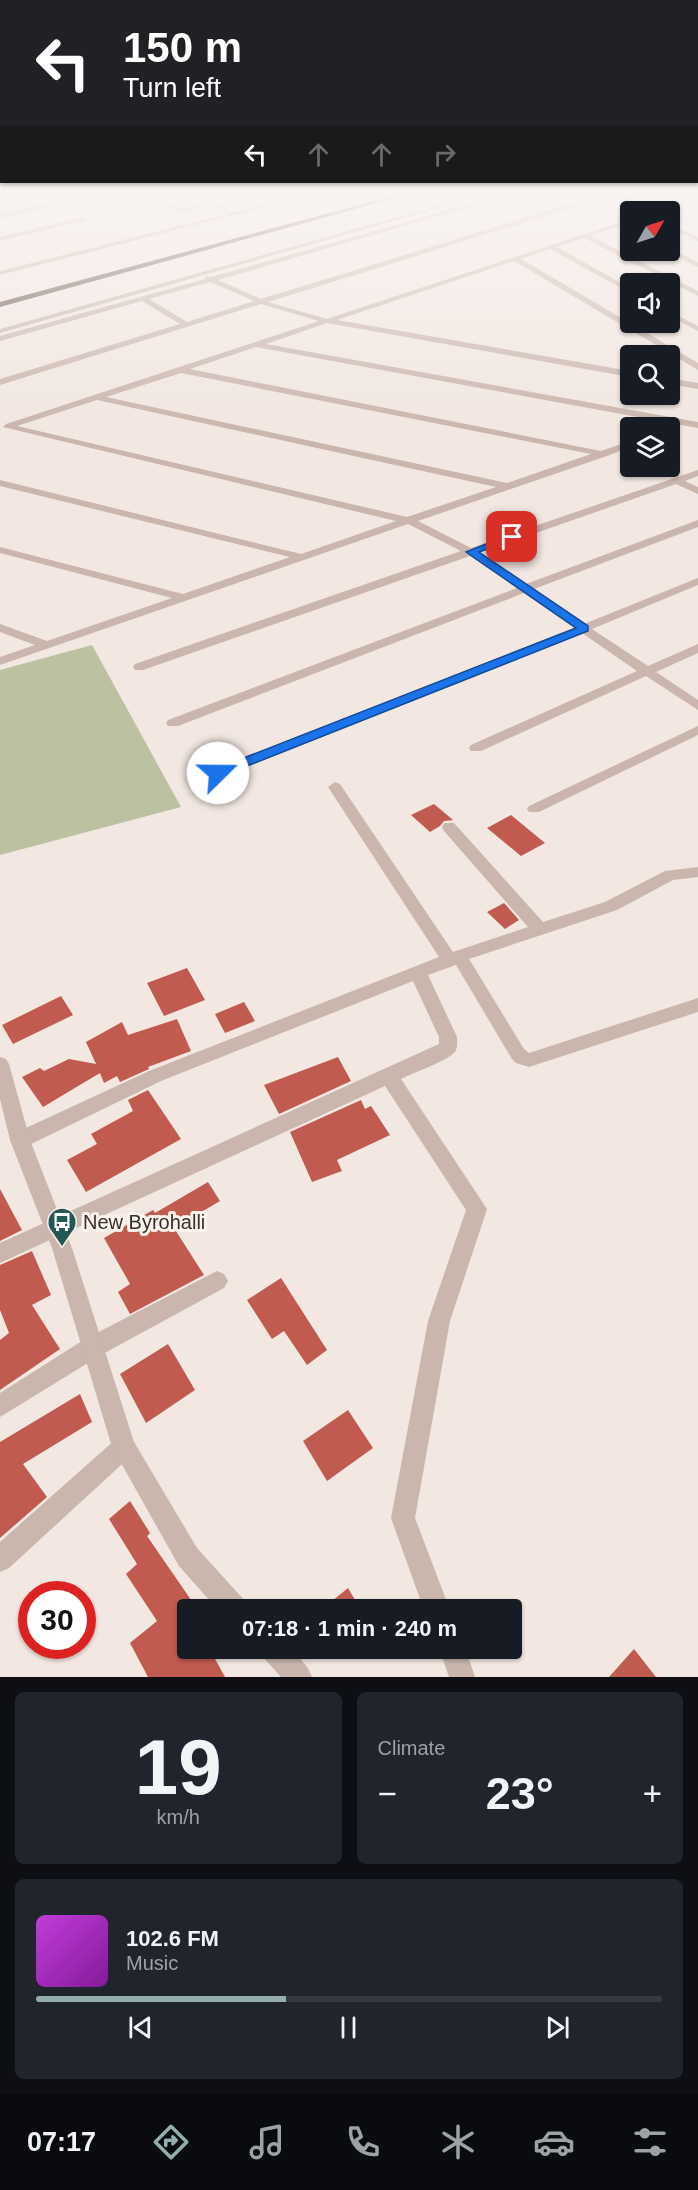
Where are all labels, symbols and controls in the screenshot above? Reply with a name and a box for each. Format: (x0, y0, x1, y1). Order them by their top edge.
icon: left (24, 24, 102, 102)
text: 150 m (123, 24, 242, 71)
text: Turn left (123, 73, 221, 103)
icon: left (239, 138, 272, 171)
icon: ahead (302, 138, 335, 171)
icon: ahead (365, 138, 398, 171)
icon: right (428, 138, 461, 171)
north arrow (620, 201, 680, 261)
map controls (620, 201, 680, 477)
button: sound (620, 273, 680, 333)
button: search (620, 345, 680, 405)
button: layers (620, 417, 680, 477)
pin (486, 511, 537, 562)
icon: arrive (495, 520, 528, 553)
position arrow (186, 741, 250, 805)
bus stop icon: New Byrohalli (46, 1206, 78, 1248)
place label: New Byrohalli (83, 1211, 205, 1233)
speed limit sign: 30 (18, 1581, 96, 1659)
text: 07:18 · 1 min · 240 m (242, 1616, 457, 1641)
text: 19 (135, 1723, 222, 1811)
text: Climate (378, 1737, 445, 1759)
text: 23° (486, 1768, 554, 1819)
text: − (378, 1775, 397, 1812)
text: + (643, 1775, 662, 1812)
text: km/h (157, 1806, 200, 1828)
text: 102.6 FM (126, 1926, 219, 1951)
text: Music (126, 1952, 178, 1974)
icon: previous (124, 2011, 157, 2044)
icon: pause (332, 2011, 365, 2044)
icon: next (541, 2011, 574, 2044)
icon: directions (150, 2121, 192, 2163)
icon: music (246, 2121, 288, 2163)
icon: phone (342, 2121, 384, 2163)
icon: climate (437, 2121, 479, 2163)
icon: car (533, 2121, 575, 2163)
icon: filters (629, 2121, 671, 2163)
text: 07:17 (27, 2127, 96, 2157)

